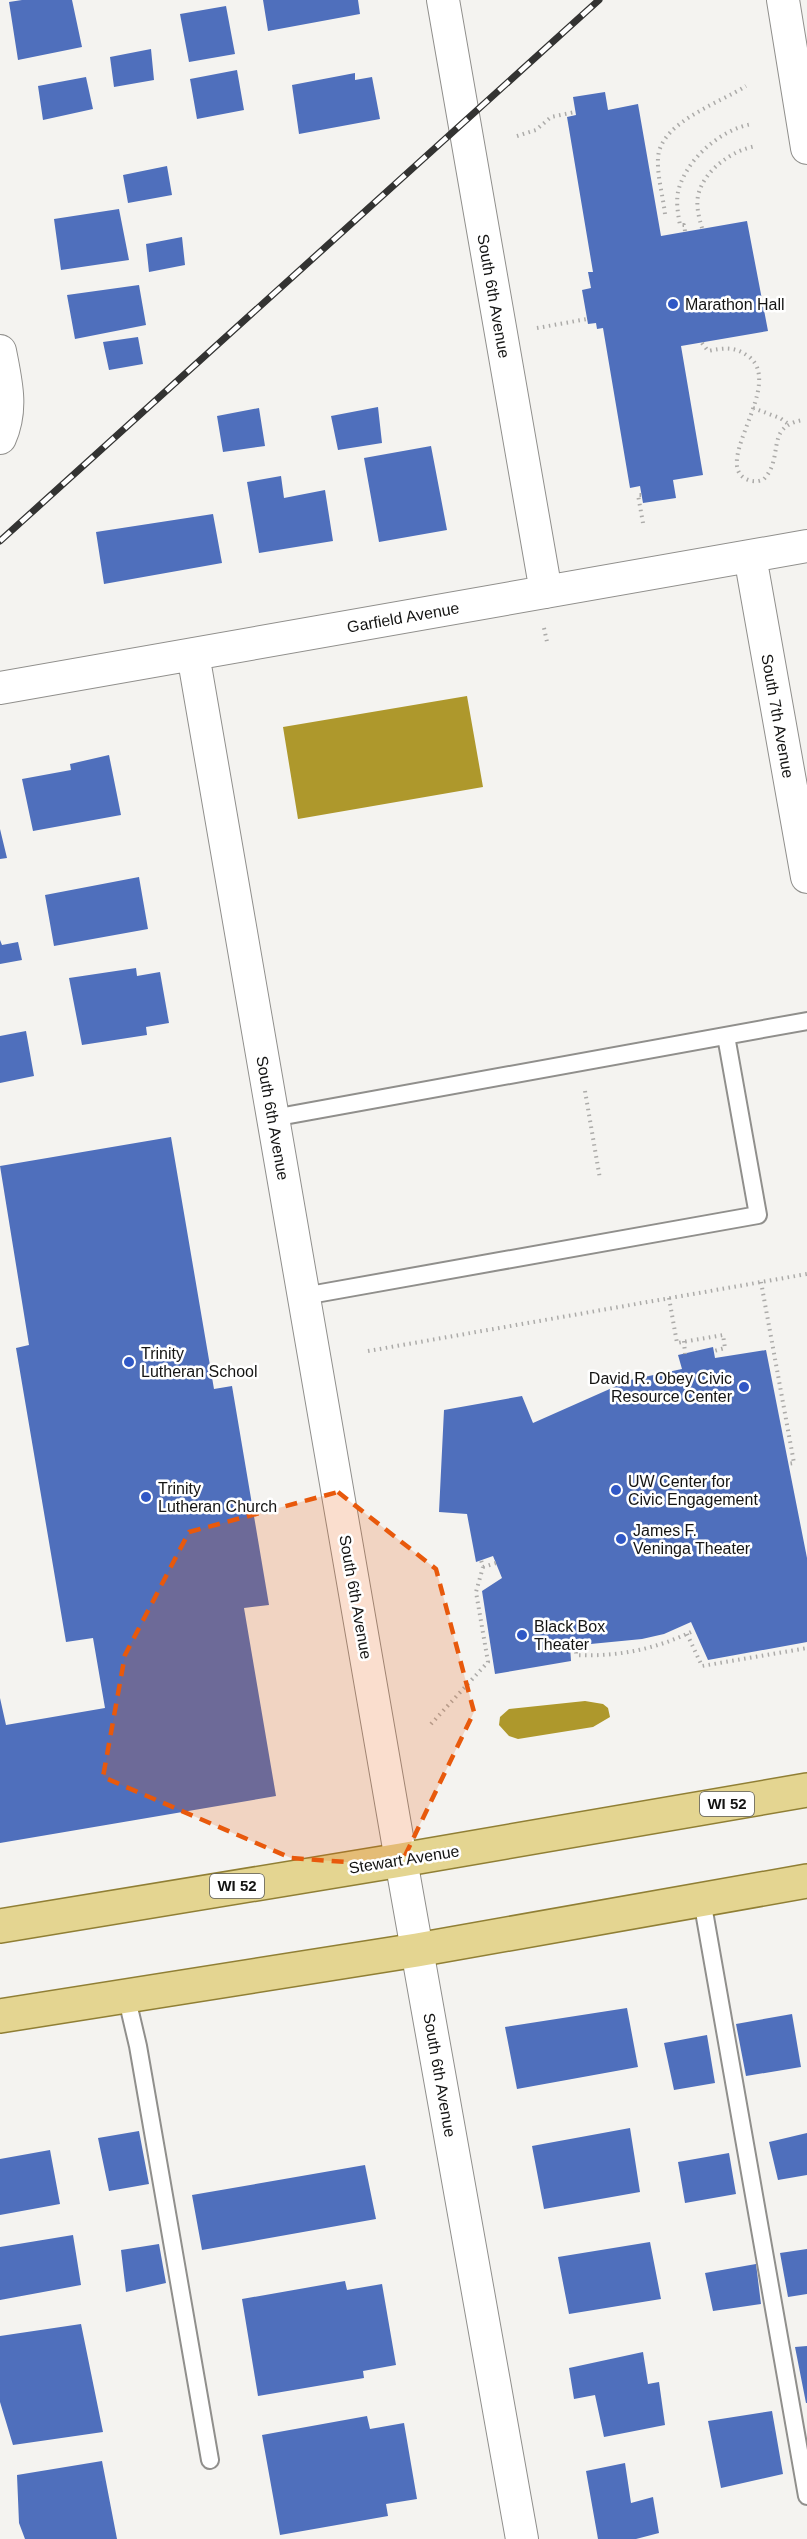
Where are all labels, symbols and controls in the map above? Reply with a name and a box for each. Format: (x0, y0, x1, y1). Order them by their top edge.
street label: South 6th Avenue (474, 233, 513, 360)
place label: Marathon Hall (685, 296, 785, 313)
marker: Marathon Hall (666, 297, 680, 311)
street label: Garfield Avenue (346, 599, 461, 636)
street label: South 7th Avenue (758, 653, 797, 780)
street label: South 6th Avenue (253, 1055, 292, 1182)
place label: Trinity Lutheran School (141, 1345, 258, 1380)
marker: Trinity Lutheran School (122, 1355, 136, 1369)
place label: David R. Obey Civic Resource Center (589, 1370, 733, 1405)
marker: David R. Obey Civic Resource Center (737, 1380, 751, 1394)
place label: UW Center for Civic Engagement (628, 1473, 758, 1508)
place label: Trinity Lutheran Church (158, 1480, 277, 1515)
marker: UW Center for Civic Engagement (609, 1483, 623, 1497)
marker: Trinity Lutheran Church (139, 1490, 153, 1504)
place label: James F. Veninga Theater (633, 1522, 751, 1557)
marker: James F. Veninga Theater (614, 1532, 628, 1546)
street label: South 6th Avenue (336, 1534, 375, 1661)
place label: Black Box Theater (534, 1618, 605, 1653)
marker: Black Box Theater (515, 1628, 529, 1642)
road number: WI 52 (700, 1792, 754, 1816)
street label: Stewart Avenue (348, 1842, 461, 1877)
road number: WI 52 (210, 1874, 264, 1898)
street label: South 6th Avenue (420, 2012, 459, 2139)

